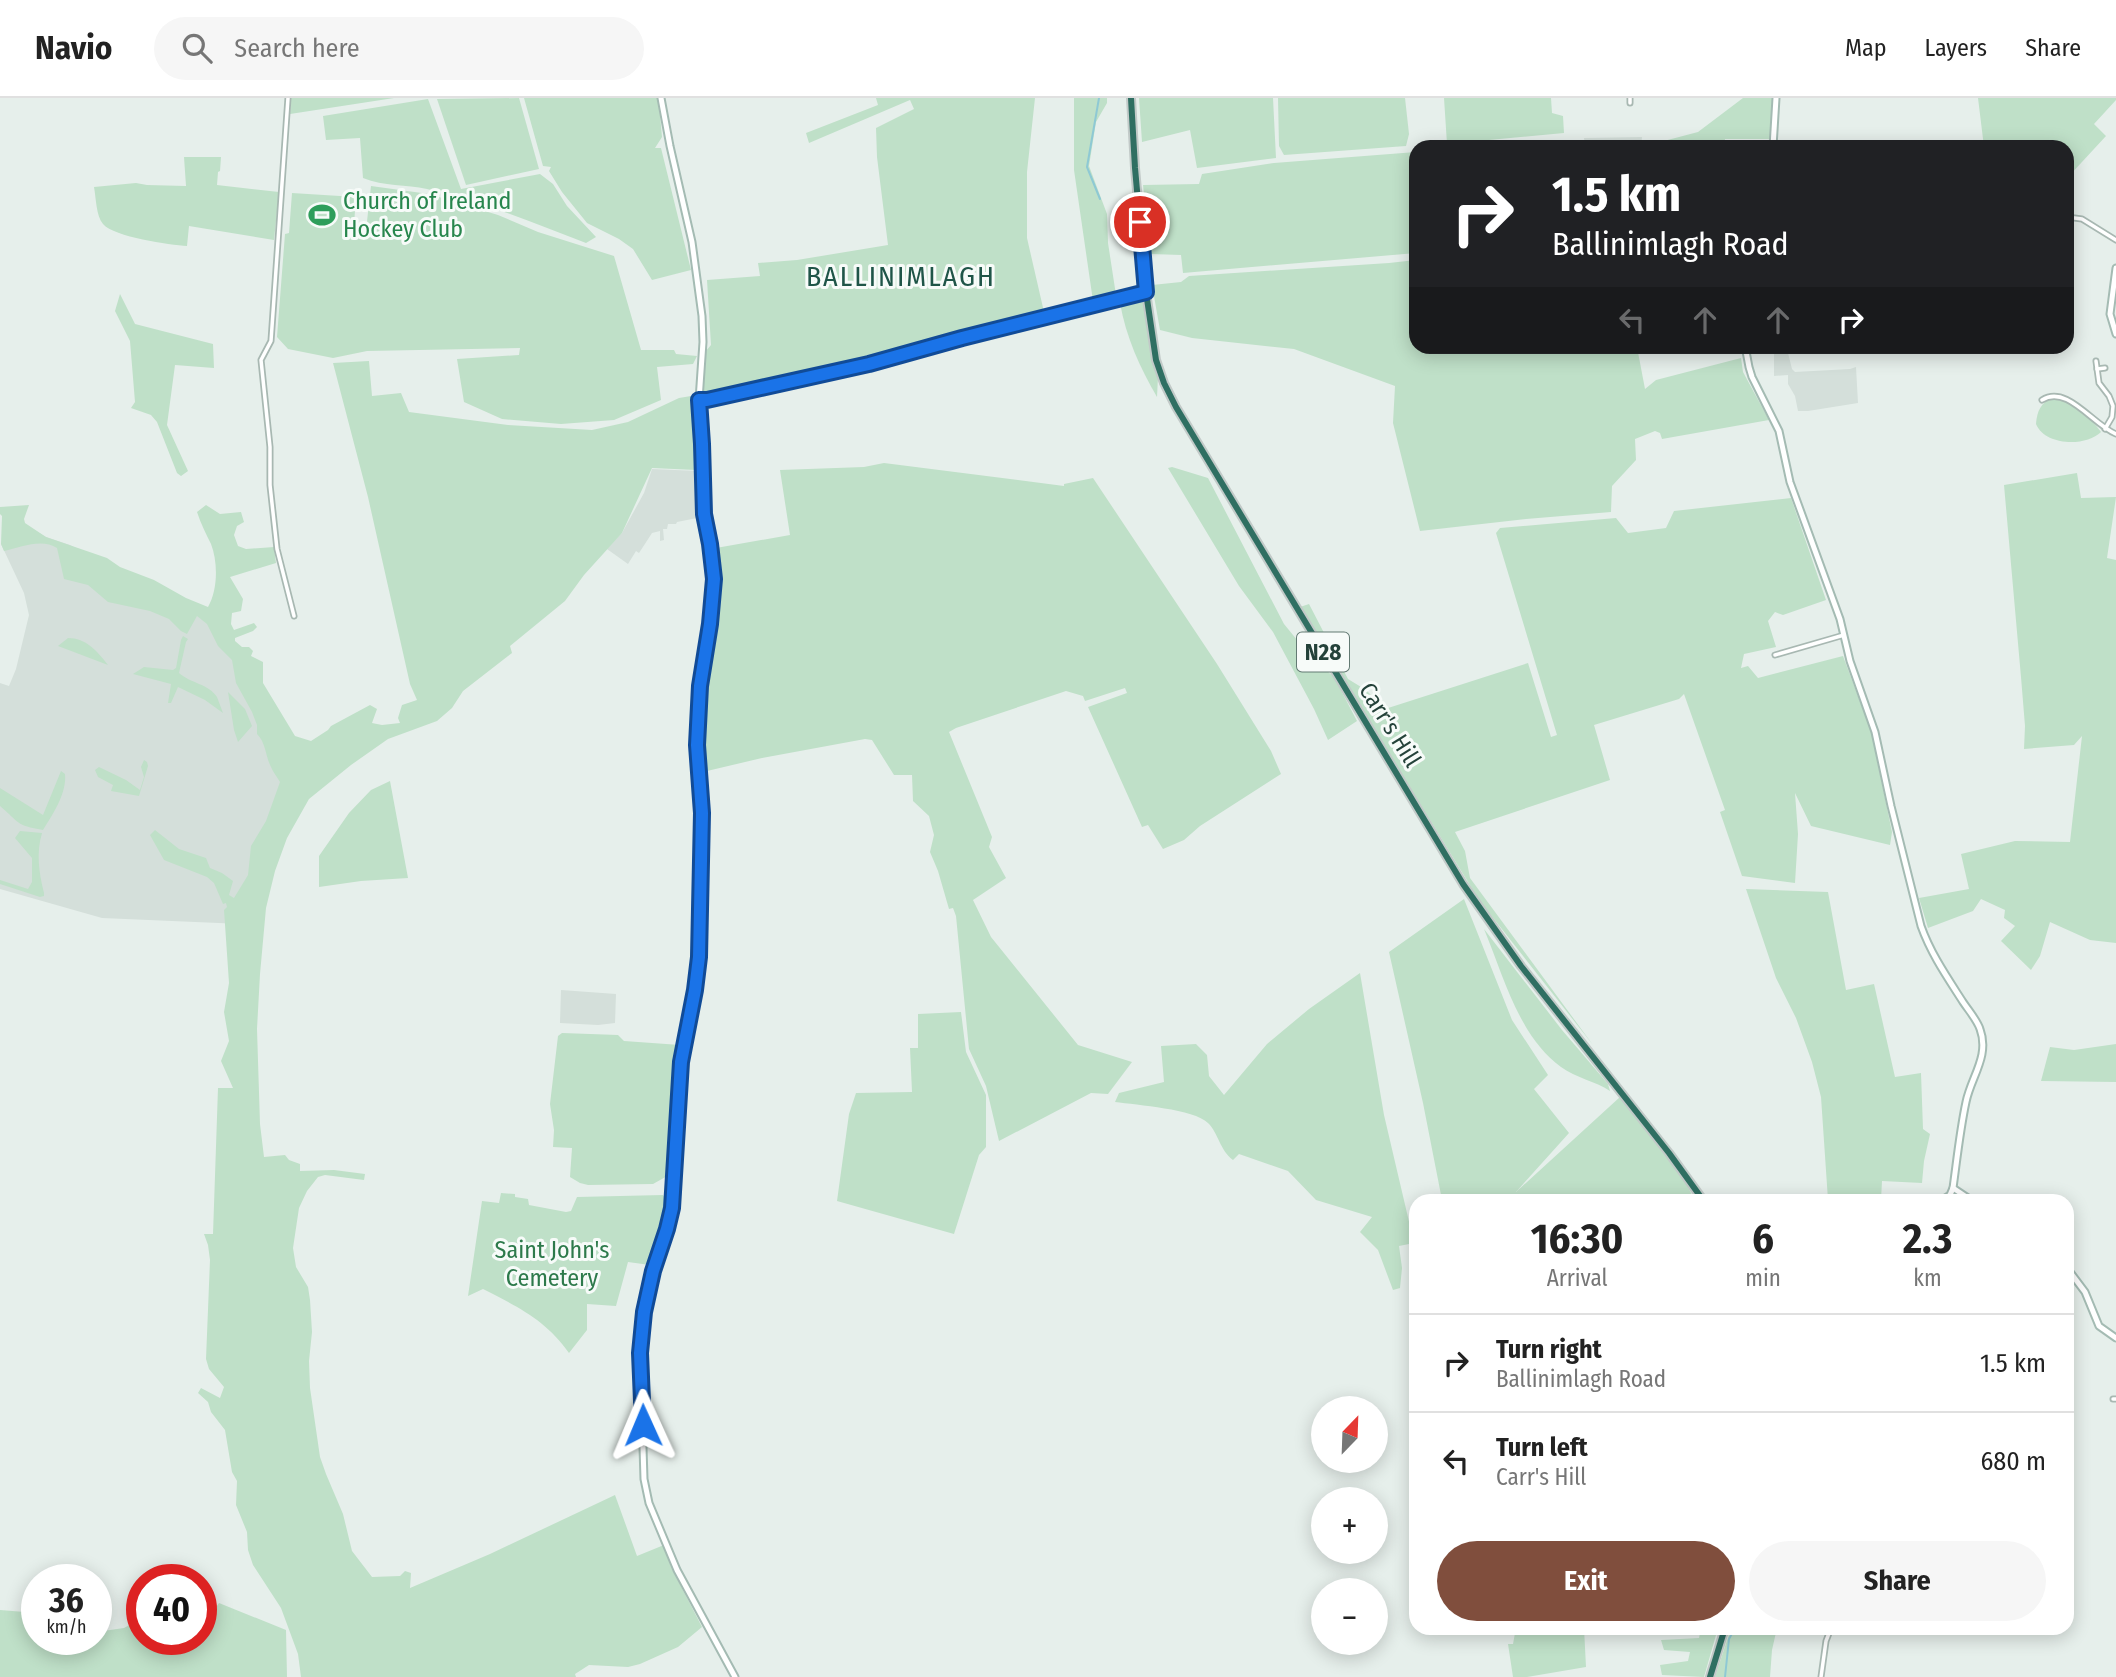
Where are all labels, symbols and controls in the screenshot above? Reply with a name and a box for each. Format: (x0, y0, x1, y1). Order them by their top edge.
search box (154, 17, 644, 80)
text: Navio (35, 28, 112, 68)
icon: search (178, 29, 216, 67)
text: Search here (234, 33, 360, 64)
text: Map (1845, 34, 1887, 62)
text: Layers (1925, 34, 1987, 62)
text: Share (2025, 34, 2081, 62)
text: 1.5 km (1552, 165, 1681, 224)
icon: right (1437, 168, 1528, 259)
place label: Church of Ireland Hockey Club (343, 187, 511, 243)
pin (1110, 192, 1170, 252)
sports icon: Church of Ireland Hockey Club (307, 200, 337, 230)
icon: arrive (1121, 203, 1159, 241)
text: Ballinimlagh Road (1552, 225, 1789, 263)
district label: BALLINIMLAGH (806, 260, 996, 293)
icon: left (1613, 301, 1651, 339)
icon: ahead (1686, 301, 1724, 339)
icon: ahead (1759, 301, 1797, 339)
icon: right (1832, 301, 1870, 339)
road number: N28 (1297, 632, 1349, 672)
street label: Carr's Hill (1353, 678, 1427, 772)
text: 16:30 (1531, 1214, 1624, 1264)
text: 6 (1752, 1214, 1774, 1264)
text: 2.3 (1903, 1214, 1952, 1264)
park label: Saint John's Cemetery (495, 1236, 609, 1292)
text: Arrival (1547, 1264, 1608, 1292)
text: min (1745, 1264, 1781, 1292)
text: km (1913, 1264, 1942, 1292)
text: Turn right (1496, 1334, 1602, 1365)
icon: right (1437, 1344, 1475, 1382)
text: 1.5 km (1980, 1348, 2046, 1379)
text: Ballinimlagh Road (1496, 1365, 1666, 1393)
position arrow (606, 1388, 680, 1462)
north arrow (1311, 1396, 1388, 1474)
map controls (1311, 1396, 1388, 1655)
text: Turn left (1496, 1432, 1588, 1463)
icon: left (1437, 1442, 1475, 1480)
text: 680 m (1980, 1446, 2046, 1477)
text: Carr's Hill (1496, 1463, 1586, 1491)
button: + (1311, 1487, 1388, 1564)
button: Exit (1437, 1541, 1735, 1621)
button: Share (1749, 1541, 2046, 1621)
speed limit sign: 40 (126, 1564, 217, 1655)
button: − (1311, 1578, 1388, 1655)
text: 36 (49, 1579, 84, 1621)
text: km/h (46, 1616, 87, 1638)

